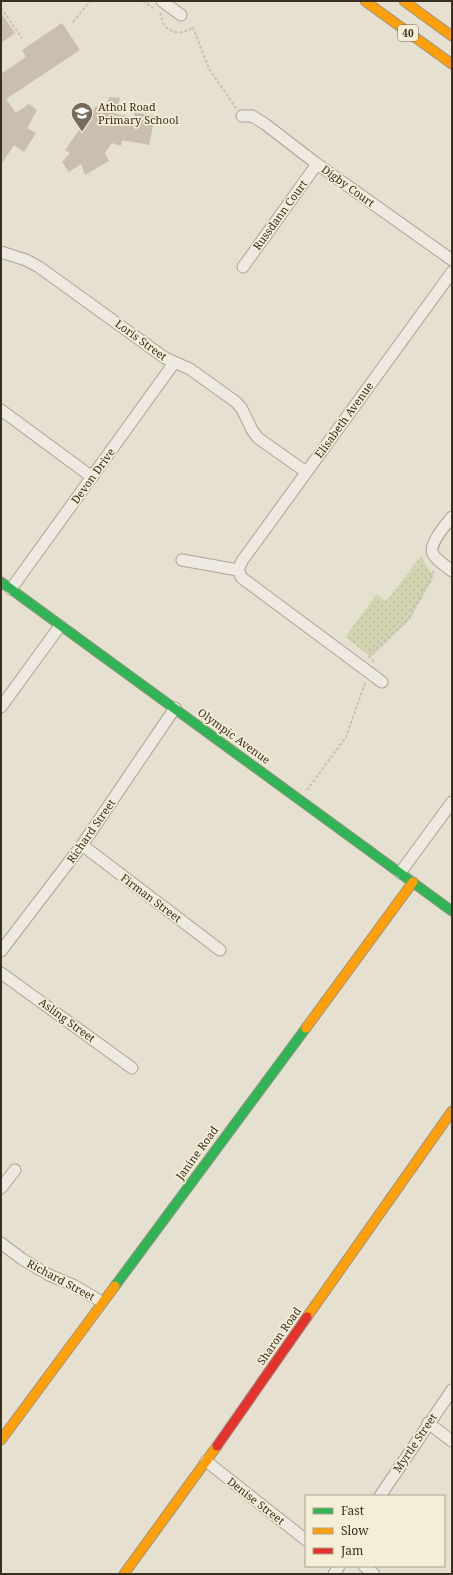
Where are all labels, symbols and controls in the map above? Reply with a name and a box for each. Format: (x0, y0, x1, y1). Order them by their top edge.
road number: 40 (398, 25, 418, 41)
place label: Athol Road Primary School (98, 99, 179, 127)
school or university icon: Athol Road Primary School (69, 100, 95, 133)
street label: Digby Court (319, 161, 378, 210)
street label: Russdann Court (249, 177, 310, 253)
street label: Loris Street (112, 316, 170, 363)
street label: Elisabeth Avenue (311, 379, 376, 461)
street label: Devon Drive (67, 445, 118, 507)
street label: Olympic Avenue (195, 704, 274, 767)
street label: Richard Street (63, 796, 118, 866)
street label: Firman Street (118, 870, 185, 925)
street label: Asling Street (36, 994, 99, 1045)
street label: Janine Road (171, 1123, 221, 1183)
street label: Richard Street (25, 1255, 98, 1304)
street label: Sharon Road (253, 1304, 304, 1368)
street label: Myrtle Street (389, 1410, 440, 1475)
street label: Denise Street (225, 1473, 288, 1528)
legend (305, 1495, 445, 1567)
text: Fast (341, 1502, 364, 1519)
text: Slow (341, 1522, 369, 1539)
text: Jam (340, 1542, 363, 1559)

